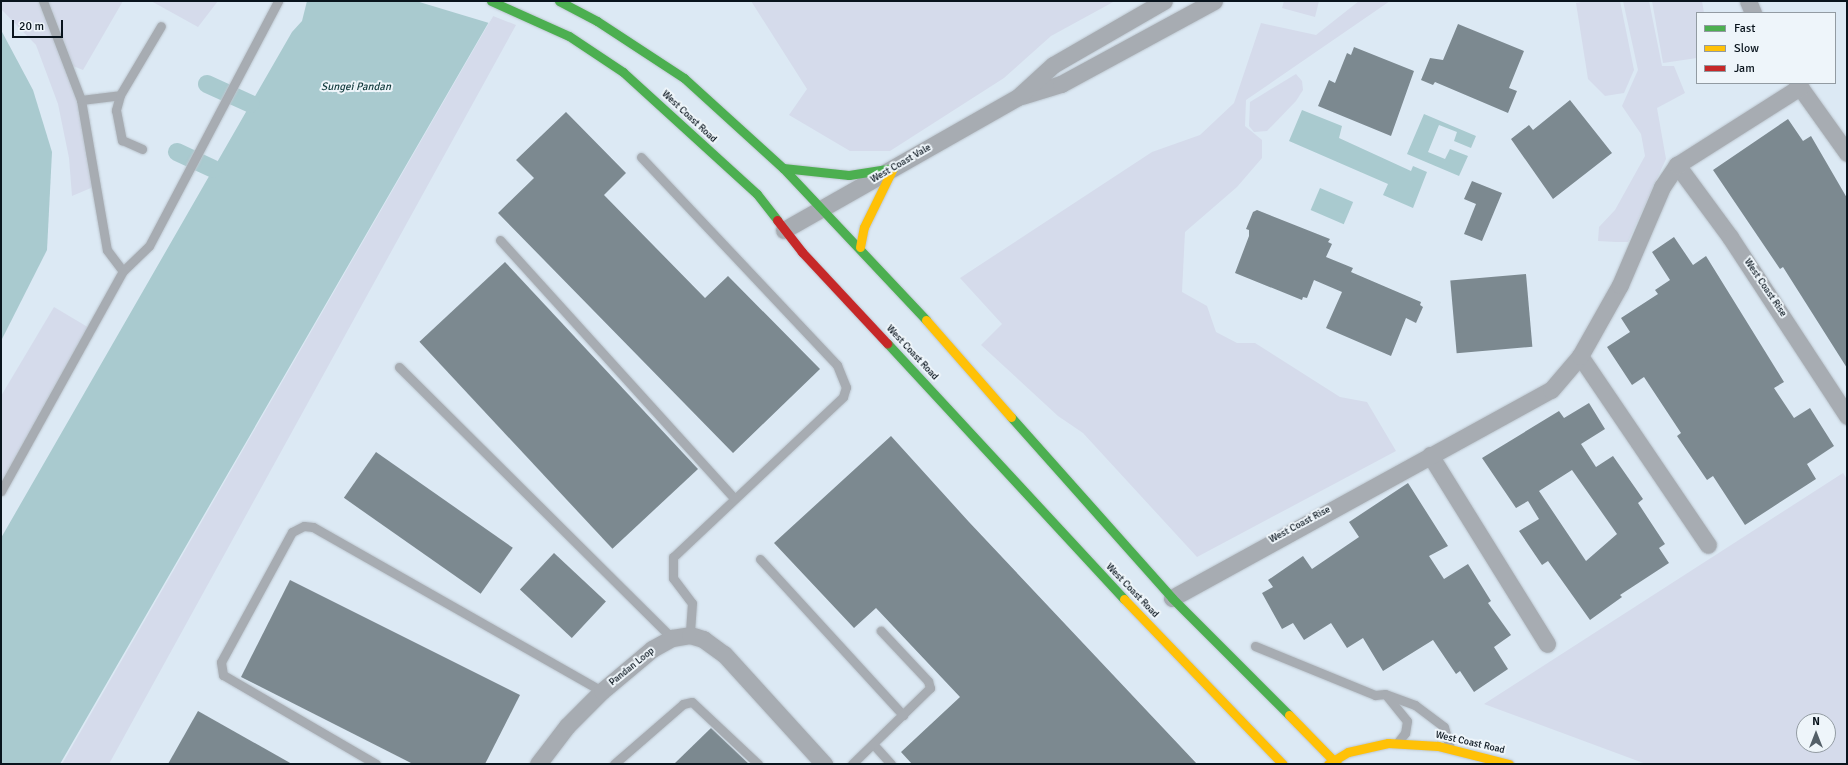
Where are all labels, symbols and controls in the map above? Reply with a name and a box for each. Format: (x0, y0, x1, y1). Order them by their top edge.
scale bar (14, 12, 65, 38)
legend (1696, 12, 1836, 84)
text: 20 m (19, 19, 44, 34)
text: Fast (1734, 21, 1755, 36)
text: Slow (1734, 41, 1759, 56)
text: Jam (1734, 61, 1755, 76)
water label: Sungei Pandan (321, 80, 391, 94)
street label: West Coast Road (659, 88, 719, 146)
street label: West Coast Vale (869, 142, 933, 186)
street label: West Coast Rise (1741, 257, 1789, 319)
street label: West Coast Road (883, 323, 941, 383)
street label: West Coast Rise (1267, 504, 1333, 546)
street label: West Coast Road (1103, 561, 1161, 621)
street label: Pandan Loop (607, 645, 657, 689)
north arrow (1796, 713, 1836, 753)
text: N (1812, 715, 1820, 728)
street label: West Coast Road (1434, 729, 1506, 757)

